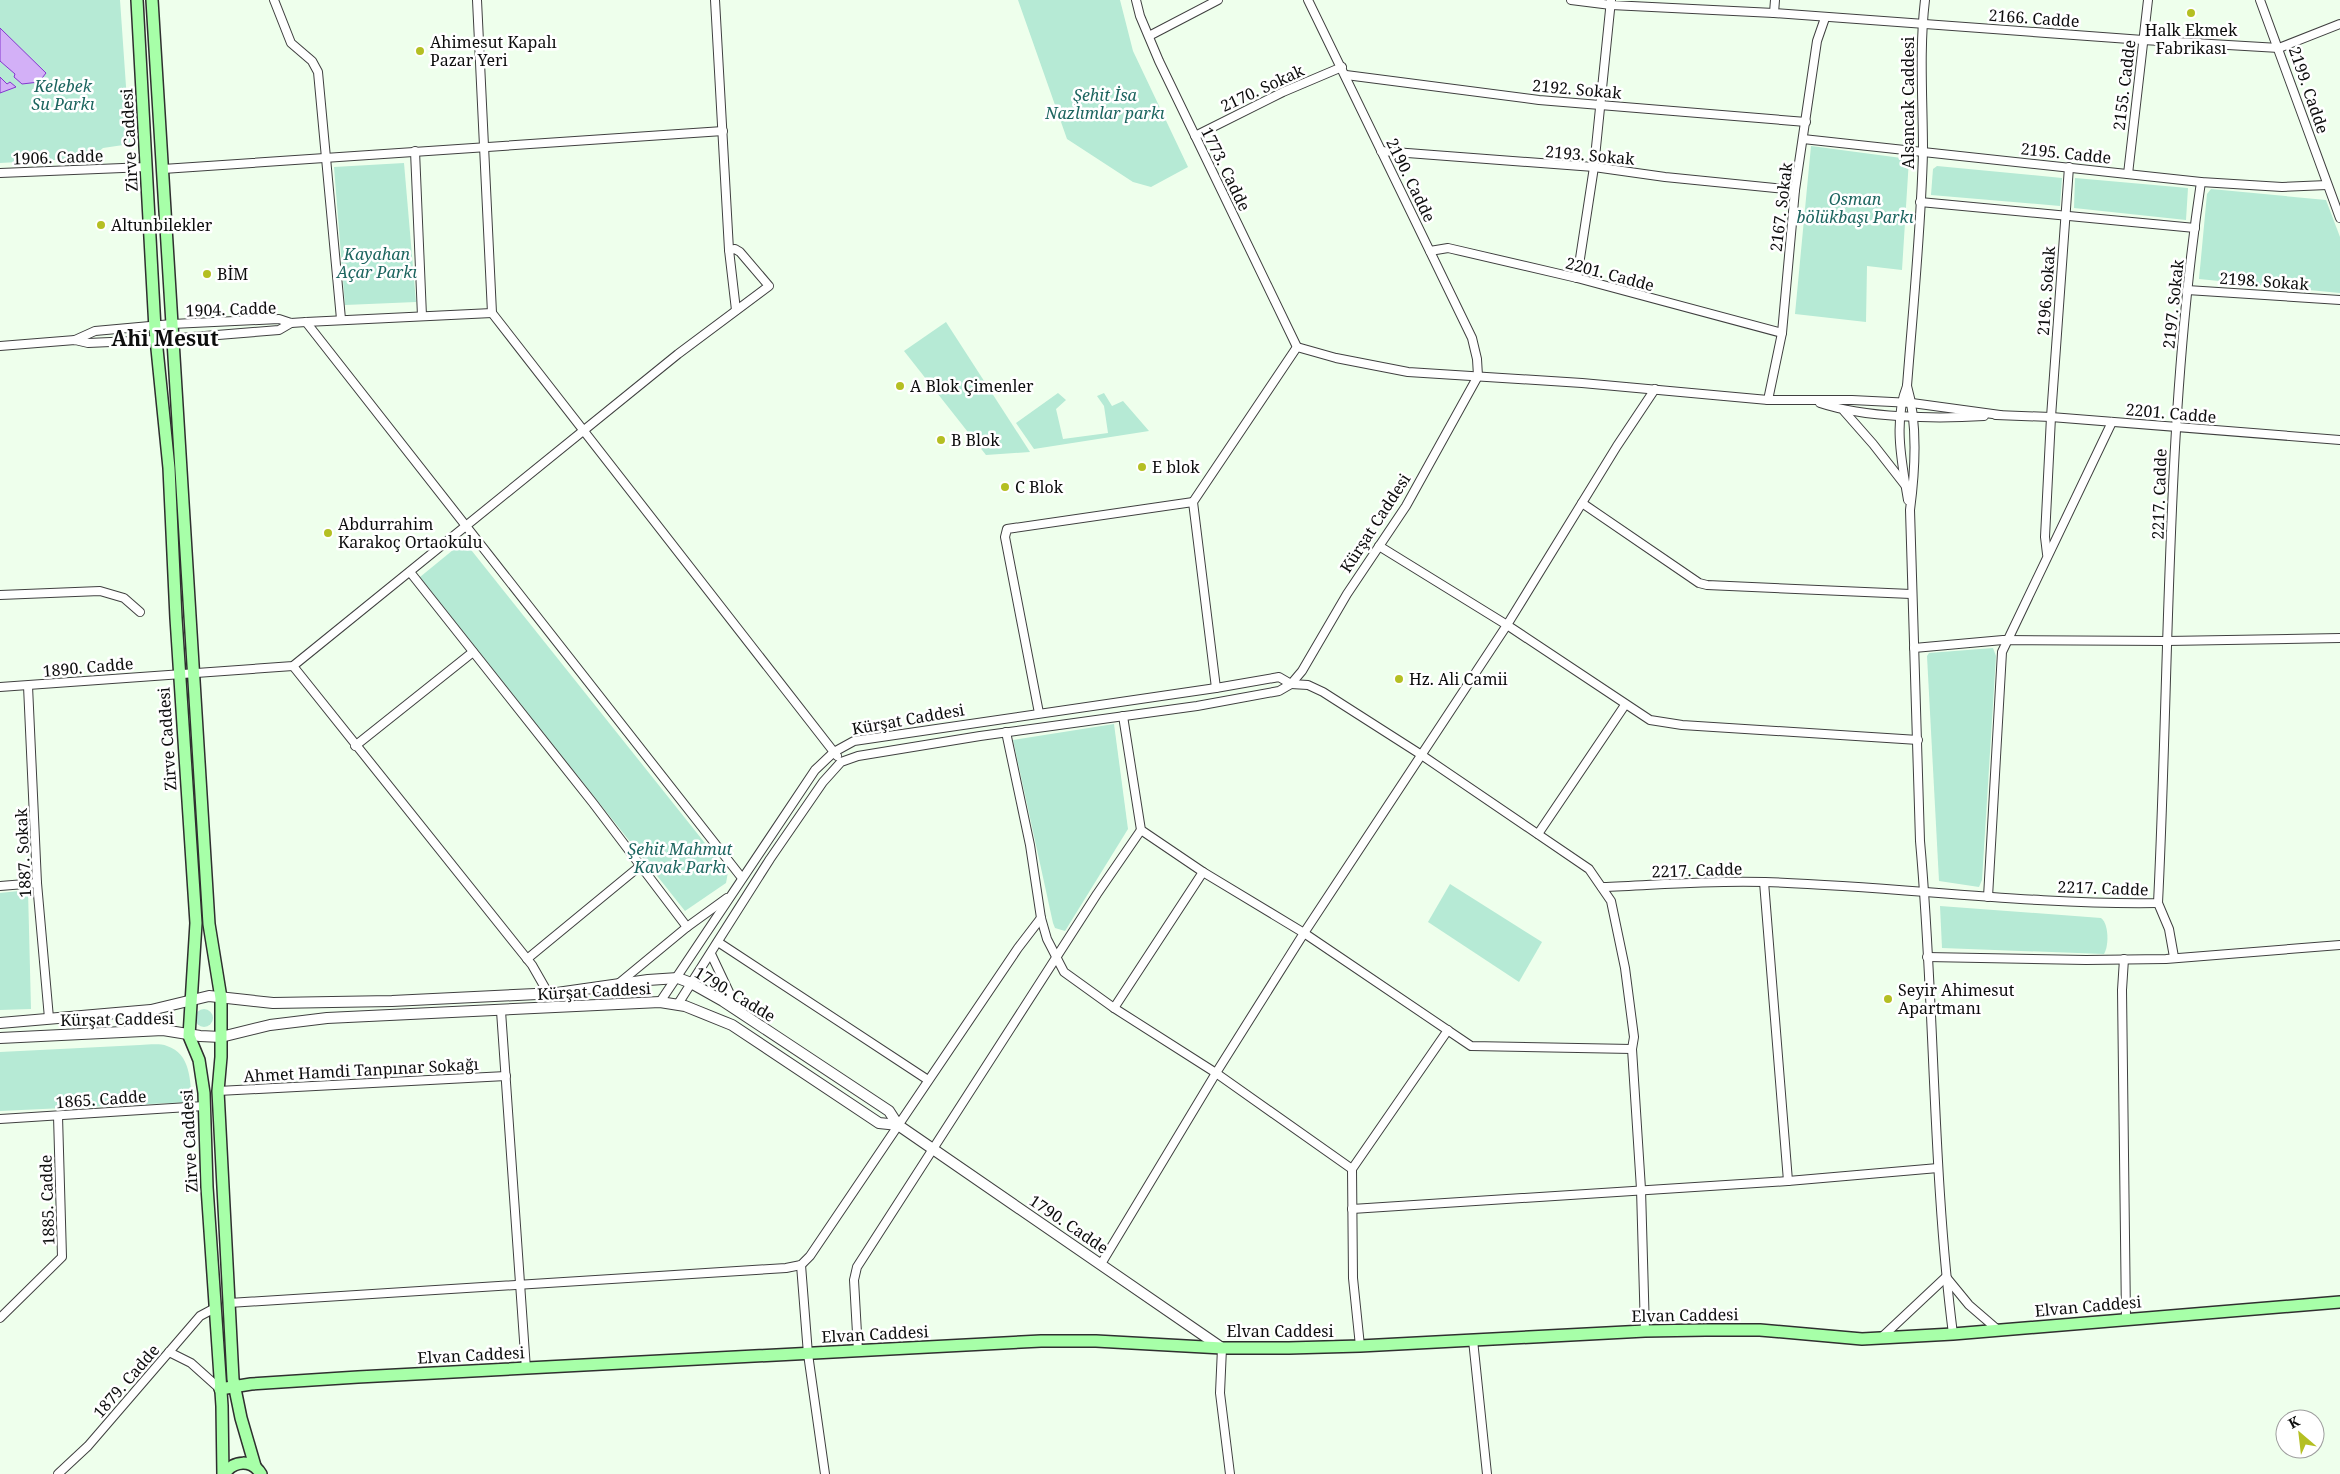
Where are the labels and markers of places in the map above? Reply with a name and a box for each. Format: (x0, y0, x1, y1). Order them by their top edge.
marker: Halk Ekmek Fabrikası (2185, 7, 2197, 19)
place label: Halk Ekmek Fabrikası (2145, 19, 2238, 59)
place label: Ahimesut Kapalı Pazar Yeri (430, 31, 557, 71)
marker: Ahimesut Kapalı Pazar Yeri (414, 45, 426, 57)
place label: Altunbilekler (111, 214, 213, 236)
marker: Altunbilekler (95, 219, 107, 231)
place label: BİM (217, 263, 248, 285)
marker: BİM (201, 268, 213, 280)
place label: A Blok Çimenler (910, 375, 1034, 397)
marker: A Blok Çimenler (894, 380, 906, 392)
place label: B Blok (951, 429, 1000, 451)
marker: B Blok (935, 434, 947, 446)
place label: E blok (1152, 456, 1200, 478)
marker: E blok (1136, 461, 1148, 473)
place label: C Blok (1015, 476, 1064, 498)
marker: C Blok (999, 481, 1011, 493)
place label: Abdurrahim Karakoç Ortaokulu (338, 513, 483, 553)
marker: Abdurrahim Karakoç Ortaokulu (322, 527, 334, 539)
place label: Hz. Ali Camii (1409, 668, 1508, 690)
marker: Hz. Ali Camii (1393, 673, 1405, 685)
place label: Seyir Ahimesut Apartmanı (1898, 979, 2015, 1019)
marker: Seyir Ahimesut Apartmanı (1882, 993, 1894, 1005)

